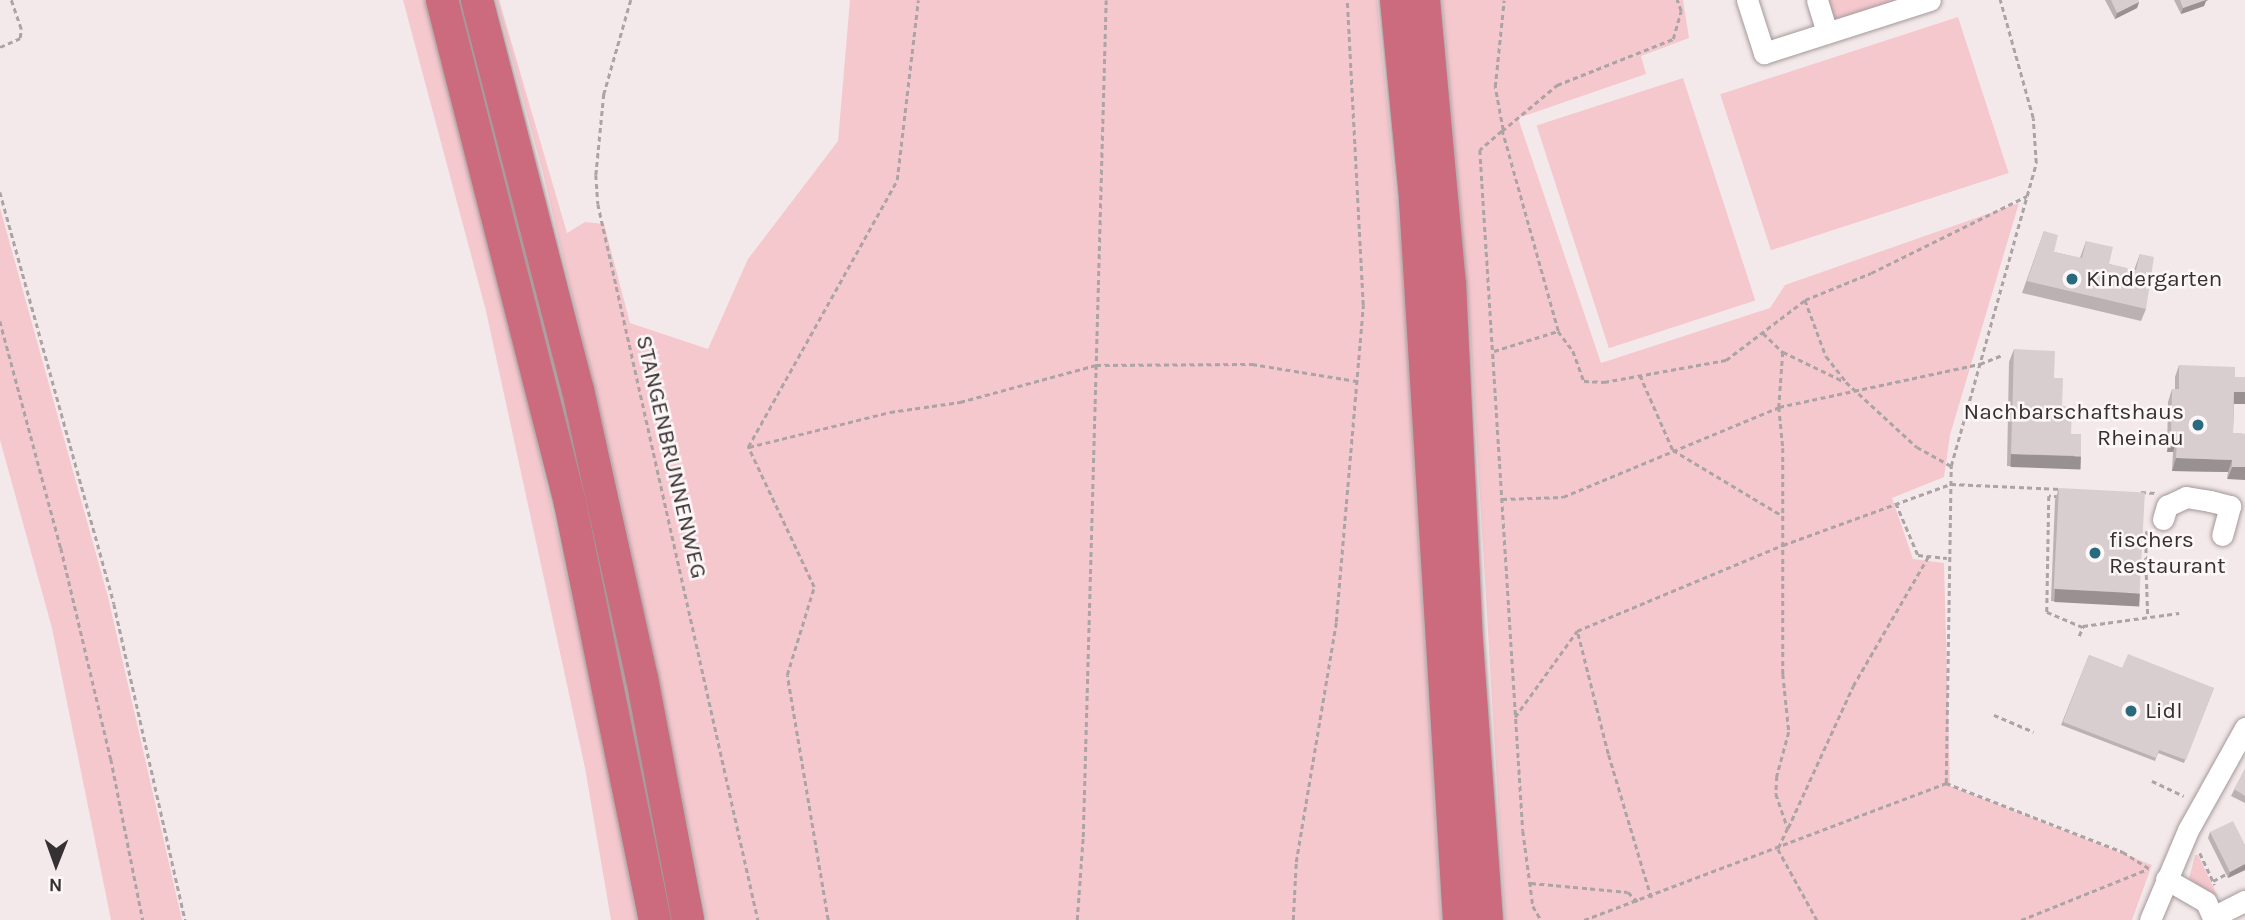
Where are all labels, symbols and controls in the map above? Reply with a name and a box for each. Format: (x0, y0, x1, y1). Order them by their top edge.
place label: Kindergarten (2086, 265, 2222, 293)
marker: Kindergarten (2064, 271, 2080, 287)
street label: STANGENBRUNNENWEG (630, 333, 712, 581)
place label: Nachbarschaftshaus Rheinau (1964, 398, 2184, 452)
marker: Nachbarschaftshaus Rheinau (2190, 417, 2206, 433)
place label: fischers Restaurant (2109, 526, 2226, 580)
marker: fischers Restaurant (2087, 545, 2103, 561)
place label: Lidl (2145, 697, 2183, 725)
marker: Lidl (2123, 703, 2139, 719)
north arrow (21, 829, 91, 899)
text: N (49, 874, 63, 896)

